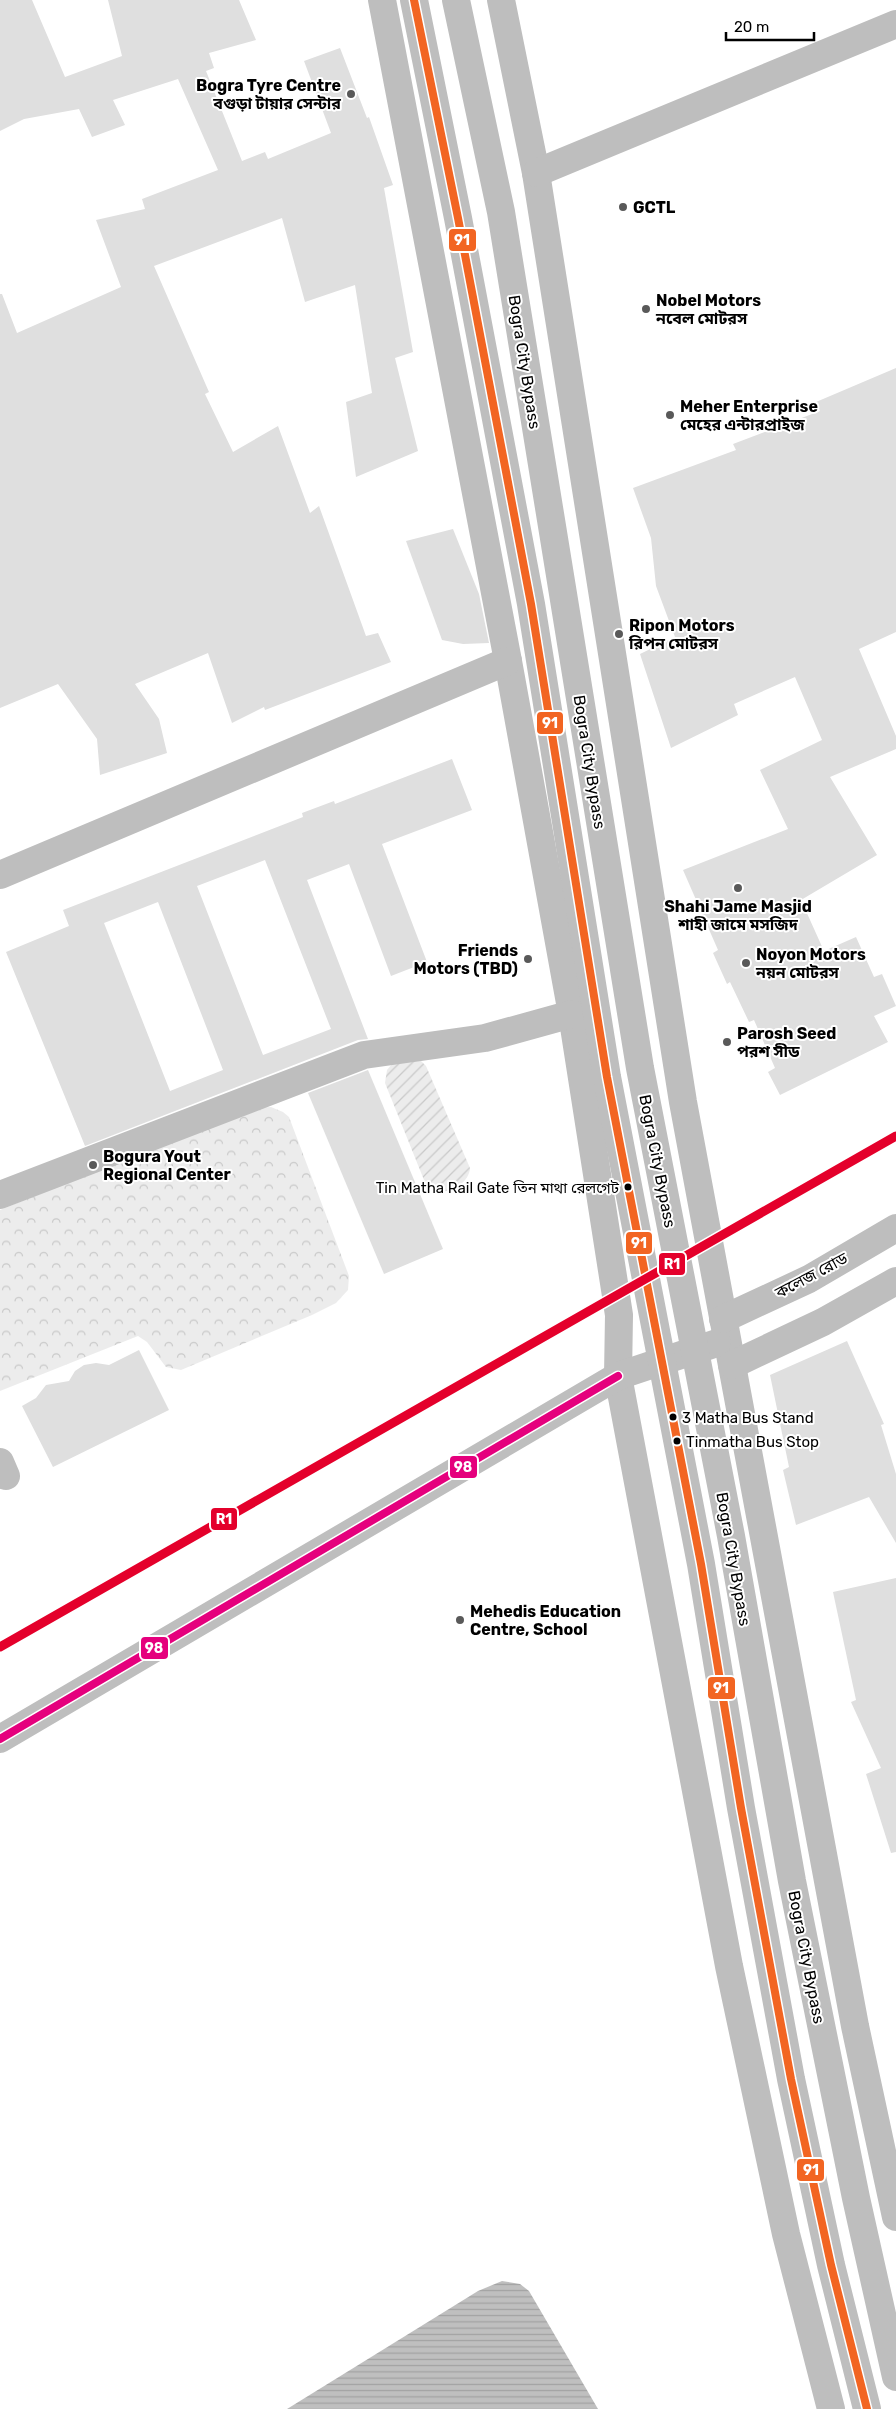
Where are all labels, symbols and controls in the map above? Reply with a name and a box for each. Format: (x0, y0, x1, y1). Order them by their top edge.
scale bar (726, 10, 814, 42)
text: 20 m (734, 18, 769, 36)
place label: Bogra Tyre Centre বগুড়া টায়ার সেন্টার (196, 76, 341, 113)
marker: Bogra Tyre Centre বগুড়া টায়ার সেন্টার (345, 88, 357, 100)
place label: GCTL (633, 198, 676, 217)
marker: GCTL (617, 201, 629, 213)
line badge: 91 (448, 228, 477, 252)
text: 91 (454, 232, 470, 249)
place label: Nobel Motors নবেল মোটরস (655, 291, 761, 328)
street label: Bogra City Bypass (505, 294, 544, 430)
marker: Nobel Motors নবেল মোটরস (640, 303, 652, 315)
place label: Meher Enterprise মেহের এন্টারপ্রাইজ (680, 397, 818, 434)
marker: Meher Enterprise মেহের এন্টারপ্রাইজ (664, 409, 676, 421)
place label: Ripon Motors রিপন মোটরস (628, 616, 735, 653)
marker: Ripon Motors রিপন মোটরস (613, 628, 625, 640)
street label: Bogra City Bypass (570, 694, 609, 830)
line badge: 91 (536, 711, 564, 735)
text: 91 (542, 715, 558, 732)
marker: Shahi Jame Masjid শাহী জামে মসজিদ (732, 882, 744, 894)
place label: Shahi Jame Masjid শাহী জামে মসজিদ (664, 897, 812, 934)
place label: Friends Motors (TBD) (414, 941, 518, 978)
place label: Noyon Motors নয়ন মোটরস (755, 945, 866, 982)
marker: Friends Motors (TBD) (522, 953, 534, 965)
marker: Noyon Motors নয়ন মোটরস (740, 957, 752, 969)
place label: Parosh Seed পরশ সীড (737, 1024, 836, 1061)
marker: Parosh Seed পরশ সীড (721, 1036, 733, 1048)
street label: Bogra City Bypass (635, 1093, 680, 1229)
place label: Bogura Yout Regional Center (103, 1147, 232, 1184)
marker: Bogura Yout Regional Center (87, 1159, 99, 1171)
place label: Tin Matha Rail Gate তিন মাথা রেলগেট (376, 1179, 620, 1197)
marker: Tin Matha Rail Gate তিন মাথা রেলগেট (623, 1182, 633, 1192)
line badge: 91 (625, 1231, 653, 1255)
text: 91 (631, 1235, 647, 1252)
street label: কলেজ রোড (771, 1248, 851, 1303)
line badge: R1 (658, 1252, 686, 1276)
text: R1 (664, 1256, 680, 1273)
place label: 3 Matha Bus Stand (682, 1409, 814, 1427)
marker: 3 Matha Bus Stand (668, 1412, 678, 1422)
place label: Tinmatha Bus Stop (686, 1433, 819, 1451)
marker: Tinmatha Bus Stop (672, 1436, 682, 1446)
line badge: 98 (449, 1455, 478, 1479)
text: 98 (454, 1459, 472, 1476)
street label: Bogra City Bypass (712, 1491, 755, 1627)
line badge: R1 (210, 1507, 238, 1531)
text: R1 (216, 1511, 232, 1528)
place label: Mehedis Education Centre, School (470, 1602, 621, 1639)
marker: Mehedis Education Centre, School (454, 1614, 466, 1626)
line badge: 98 (140, 1636, 169, 1660)
text: 98 (145, 1640, 163, 1657)
line badge: 91 (707, 1676, 736, 1700)
text: 91 (713, 1680, 729, 1697)
street label: Bogra City Bypass (784, 1889, 829, 2025)
line badge: 91 (796, 2158, 825, 2182)
text: 91 (803, 2162, 819, 2179)

